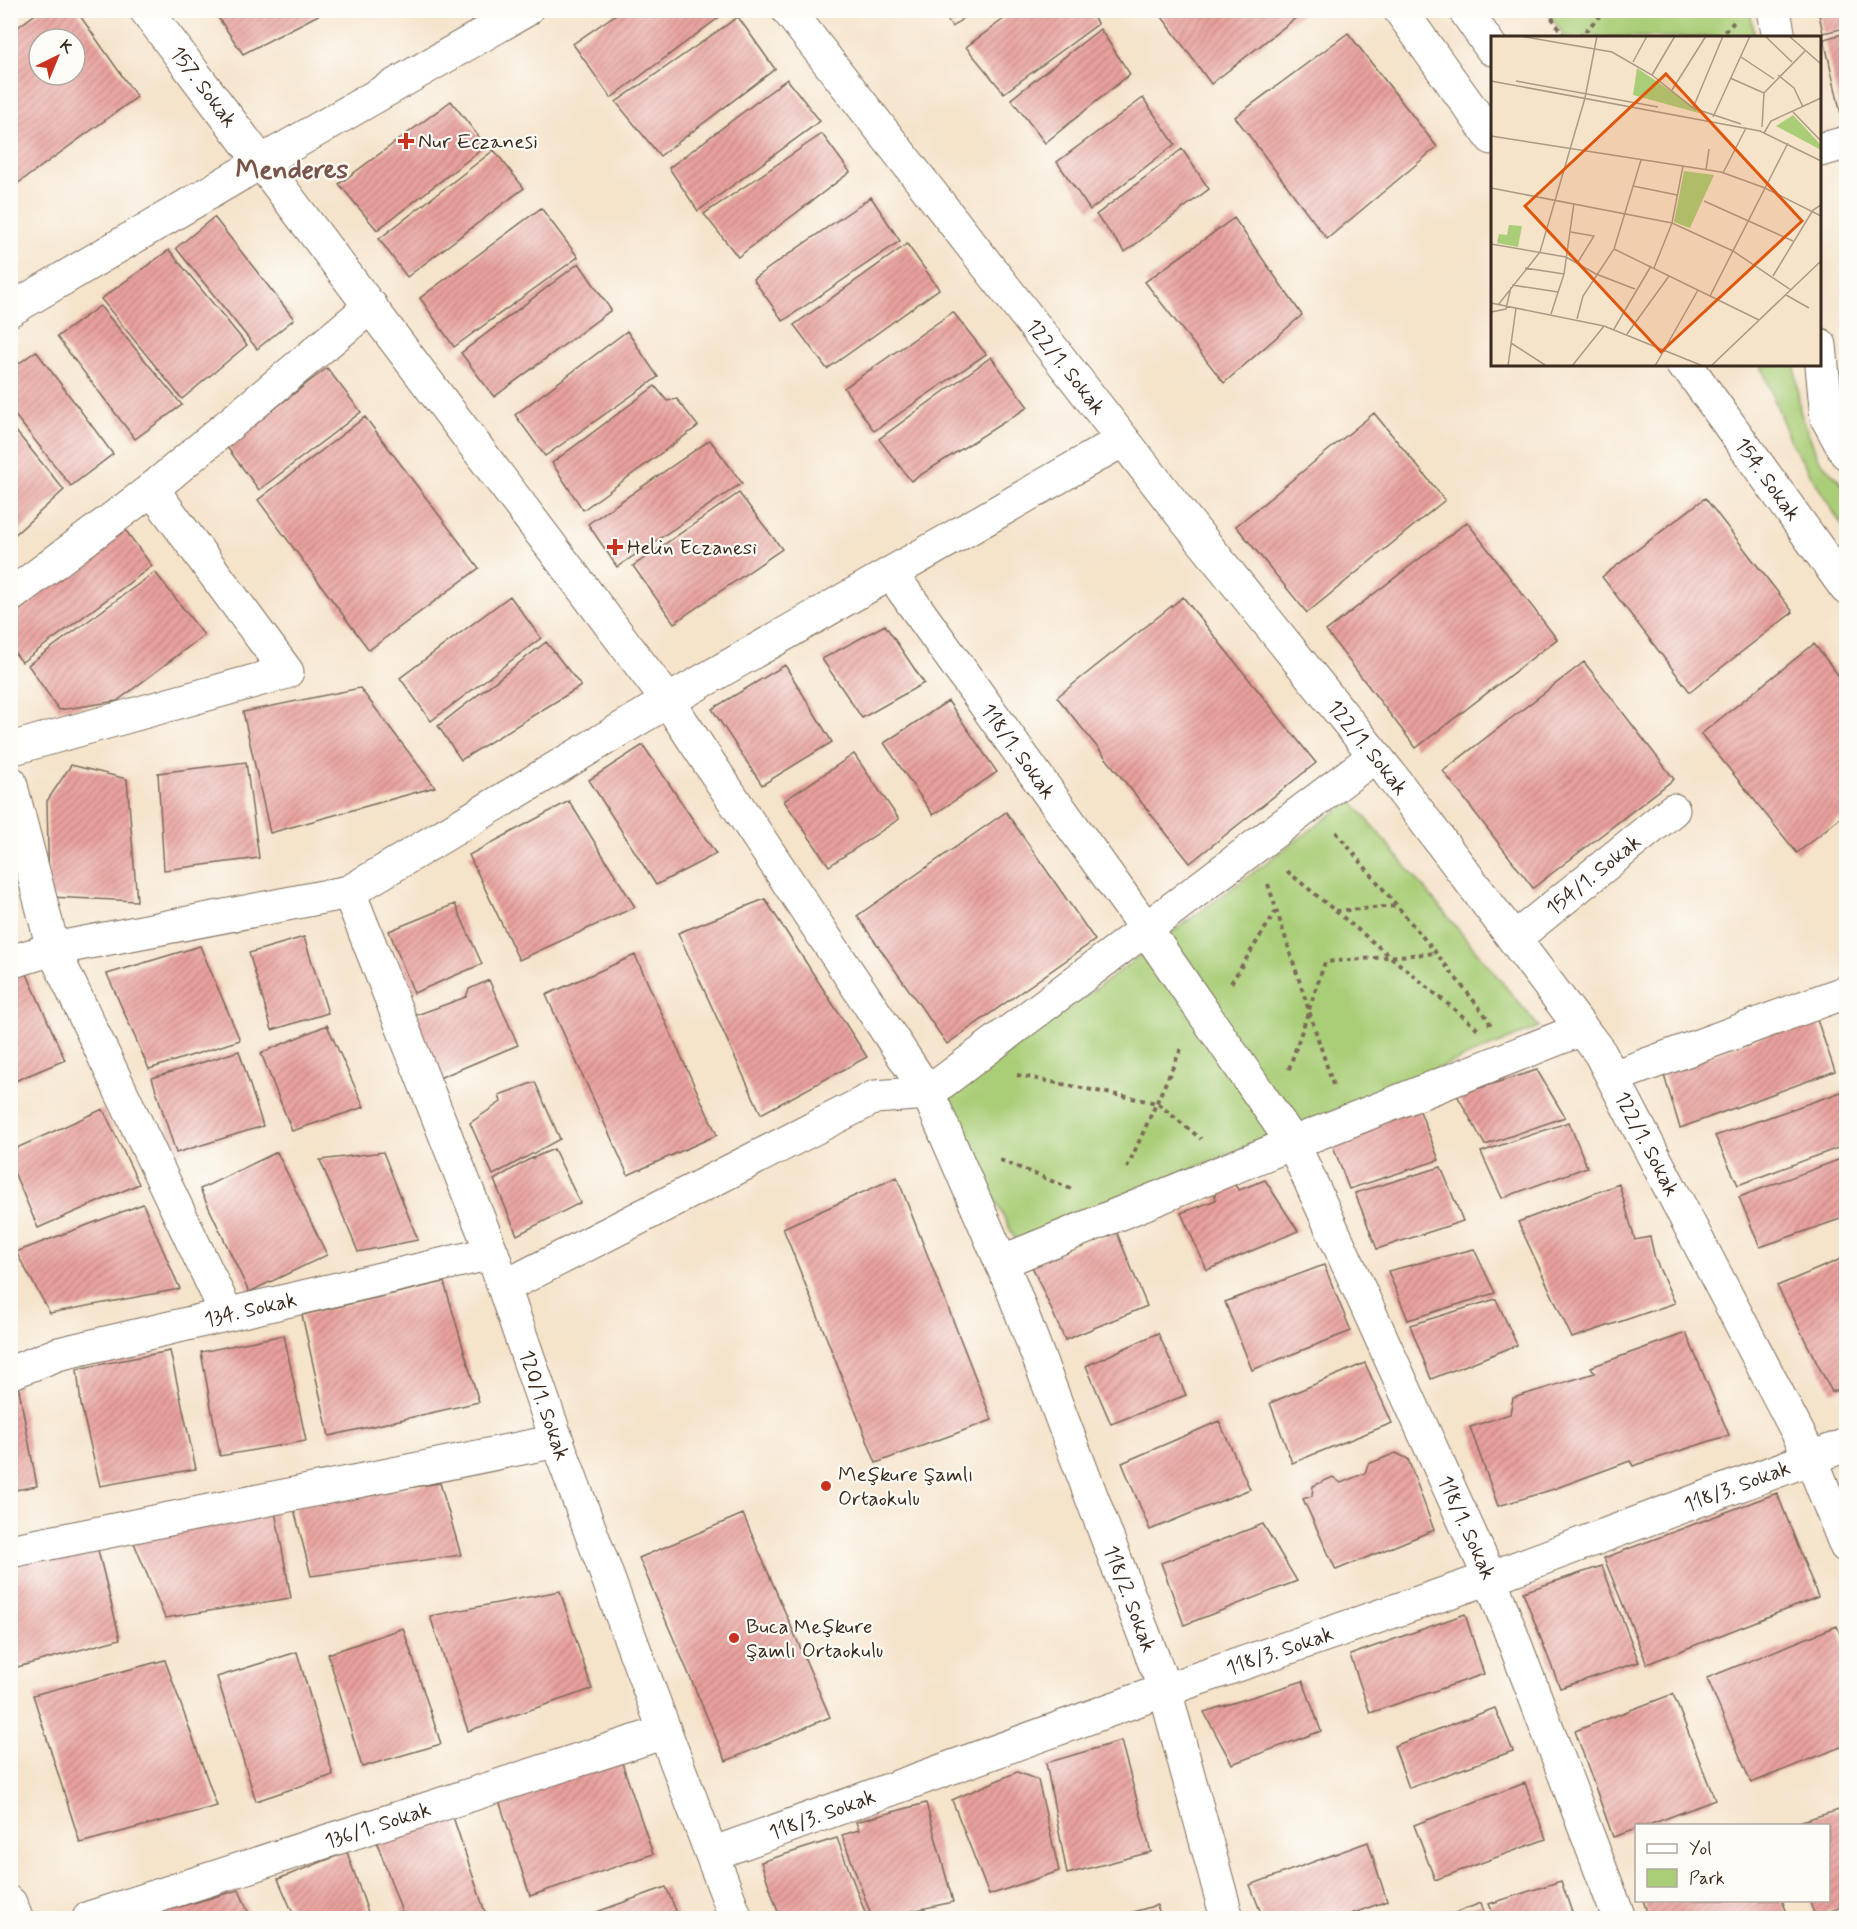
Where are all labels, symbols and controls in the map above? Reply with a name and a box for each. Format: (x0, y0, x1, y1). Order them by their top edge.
north arrow (27, 27, 87, 87)
text: K (55, 36, 78, 59)
inset map (1491, 36, 1821, 366)
street label: 157. Sokak (163, 41, 243, 134)
place label: Nur Eczanesi (418, 128, 538, 156)
marker: Nur Eczanesi (399, 134, 413, 148)
district label: Menderes (236, 153, 348, 188)
street label: 122/1. Sokak (1019, 313, 1112, 421)
street label: 154. Sokak (1728, 432, 1807, 527)
place label: Helin Eczanesi (627, 534, 757, 562)
marker: Helin Eczanesi (608, 540, 622, 554)
street label: 122/1. Sokak (1321, 694, 1414, 801)
street label: 118/1. Sokak (974, 698, 1062, 805)
street label: 154/1. Sokak (1540, 828, 1647, 923)
street label: 122/1. Sokak (1607, 1087, 1685, 1201)
street label: 134. Sokak (202, 1286, 299, 1335)
street label: 120/1. Sokak (512, 1346, 576, 1464)
street label: 118/3. Sokak (1680, 1454, 1794, 1519)
place label: Meşkure Şamlı Ortaokulu (838, 1461, 974, 1513)
street label: 118/1. Sokak (1430, 1471, 1502, 1584)
marker: Meşkure Şamlı Ortaokulu (819, 1479, 833, 1493)
street label: 118/2. Sokak (1096, 1541, 1162, 1656)
place label: Buca Meşkure Şamlı Ortaokulu (746, 1613, 883, 1665)
street label: 118/3. Sokak (1223, 1620, 1337, 1683)
marker: Buca Meşkure Şamlı Ortaokulu (727, 1631, 741, 1645)
street label: 118/3. Sokak (765, 1783, 880, 1847)
street label: 136/1. Sokak (321, 1796, 434, 1856)
legend (1635, 1824, 1830, 1902)
text: Yol (1689, 1837, 1712, 1861)
text: Park (1689, 1867, 1725, 1891)

